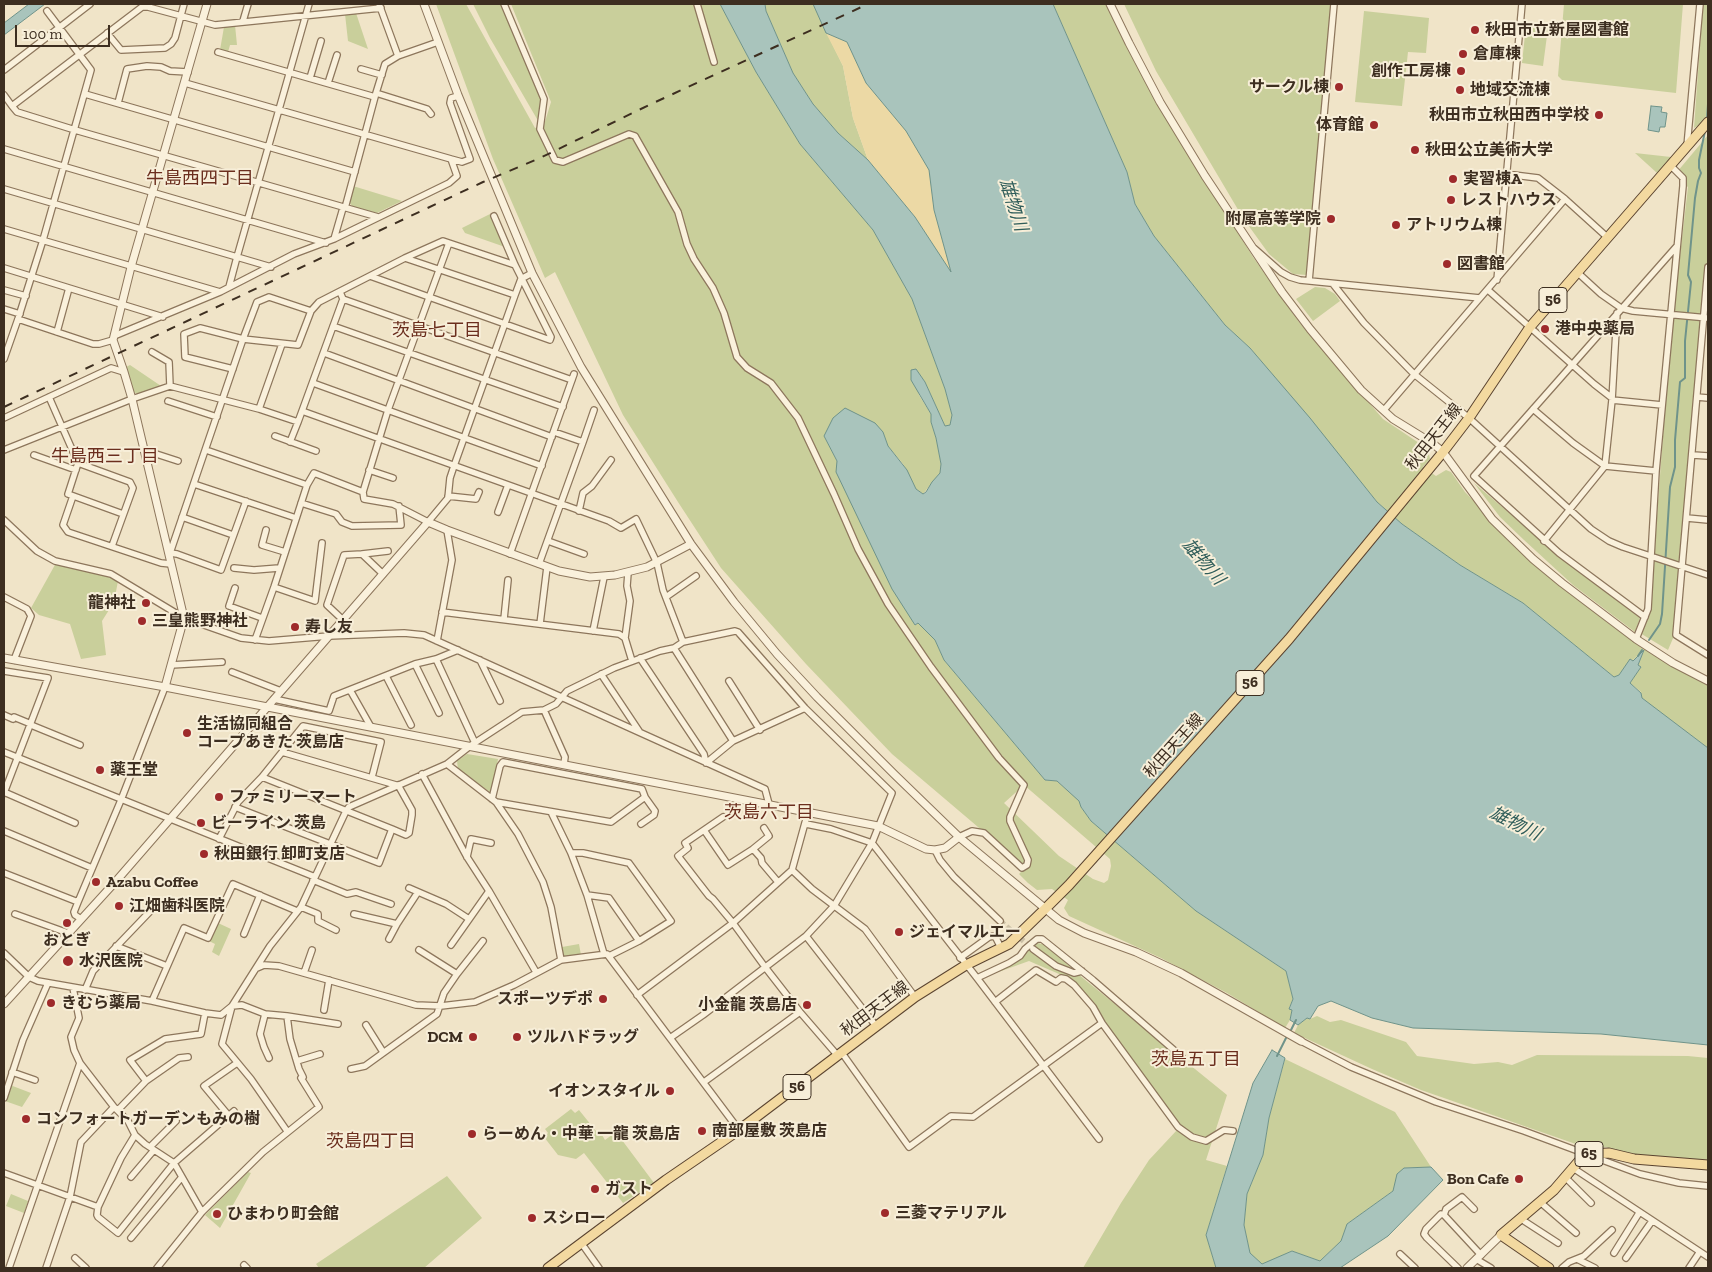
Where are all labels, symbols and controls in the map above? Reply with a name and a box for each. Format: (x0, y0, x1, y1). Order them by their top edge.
scale bar (18, 15, 112, 47)
place label: 秋田市立新屋図書館 (1485, 20, 1629, 40)
marker: 秋田市立新屋図書館 (1469, 24, 1481, 36)
text: 100 m (23, 25, 62, 43)
place label: 倉庫棟 (1473, 44, 1521, 64)
marker: 倉庫棟 (1457, 48, 1469, 60)
place label: 創作工房棟 (1371, 61, 1451, 81)
marker: 創作工房棟 (1455, 65, 1467, 77)
place label: サークル棟 (1249, 77, 1329, 97)
place label: 地域交流棟 (1470, 80, 1550, 100)
marker: サークル棟 (1333, 81, 1345, 93)
marker: 地域交流棟 (1454, 84, 1466, 96)
place label: 秋田市立秋田西中学校 (1429, 105, 1589, 125)
marker: 秋田市立秋田西中学校 (1593, 109, 1605, 121)
place label: 体育館 (1316, 115, 1364, 135)
marker: 体育館 (1368, 119, 1380, 131)
place label: 秋田公立美術大学 (1425, 140, 1553, 160)
marker: 秋田公立美術大学 (1409, 144, 1421, 156)
district label: 牛島西四丁目 (146, 168, 254, 190)
place label: 実習棟A (1463, 169, 1522, 189)
marker: 実習棟A (1447, 173, 1459, 185)
water label: 雄物川 (994, 176, 1032, 234)
place label: レストハウス (1461, 190, 1557, 210)
marker: レストハウス (1445, 194, 1457, 206)
place label: 附属高等学院 (1225, 209, 1321, 229)
marker: 附属高等学院 (1325, 213, 1337, 225)
place label: アトリウム棟 (1406, 215, 1502, 235)
marker: アトリウム棟 (1390, 219, 1402, 231)
place label: 図書館 (1457, 254, 1505, 274)
marker: 図書館 (1441, 258, 1453, 270)
road number: 56 (1539, 288, 1567, 312)
place label: 港中央薬局 (1555, 319, 1635, 339)
district label: 茨島七丁目 (392, 320, 482, 342)
marker: 港中央薬局 (1539, 323, 1551, 335)
street label: 秋田天王線 (1402, 400, 1466, 474)
district label: 牛島西三丁目 (51, 446, 159, 468)
water label: 雄物川 (1177, 535, 1229, 589)
place label: 龍神社 (88, 593, 136, 613)
marker: 龍神社 (140, 597, 152, 609)
place label: 三皇熊野神社 (152, 611, 248, 631)
marker: 三皇熊野神社 (136, 615, 148, 627)
place label: 寿し友 (305, 617, 353, 637)
marker: 寿し友 (289, 621, 301, 633)
road number: 56 (1236, 670, 1264, 696)
street label: 秋田天王線 (1140, 710, 1208, 782)
place label: 生活協同組合 コープあきた 茨島店 (197, 714, 344, 752)
marker: 生活協同組合 コープあきた 茨島店 (181, 727, 193, 739)
place label: 薬王堂 (110, 760, 158, 780)
marker: 薬王堂 (94, 764, 106, 776)
place label: ファミリーマート (229, 787, 357, 807)
marker: ファミリーマート (213, 791, 225, 803)
district label: 茨島六丁目 (724, 802, 814, 824)
water label: 雄物川 (1486, 802, 1544, 846)
place label: ビーライン 茨島 (211, 813, 326, 833)
marker: ビーライン 茨島 (195, 817, 207, 829)
place label: 秋田銀行 卸町支店 (214, 844, 345, 864)
marker: 秋田銀行 卸町支店 (198, 848, 210, 860)
place label: Azabu Coffee (106, 872, 198, 892)
marker: Azabu Coffee (90, 876, 102, 888)
place label: 江畑歯科医院 (129, 896, 225, 916)
marker: 江畑歯科医院 (113, 900, 125, 912)
marker: おとぎ (61, 917, 73, 929)
place label: ジェイマルエー (909, 922, 1021, 942)
marker: ジェイマルエー (893, 926, 905, 938)
place label: おとぎ (43, 930, 91, 950)
place label: 水沢医院 (79, 951, 143, 971)
marker: 水沢医院 (61, 954, 75, 968)
street label: 秋田天王線 (837, 977, 913, 1041)
place label: スポーツデポ (497, 989, 593, 1009)
place label: きむら薬局 (61, 993, 141, 1013)
marker: スポーツデポ (597, 993, 609, 1005)
place label: 小金龍 茨島店 (698, 995, 797, 1015)
marker: きむら薬局 (45, 997, 57, 1009)
marker: 小金龍 茨島店 (801, 999, 813, 1011)
place label: DCM (427, 1027, 463, 1047)
place label: ツルハドラッグ (527, 1027, 639, 1047)
marker: DCM (467, 1031, 479, 1043)
marker: ツルハドラッグ (511, 1031, 523, 1043)
district label: 茨島五丁目 (1151, 1049, 1241, 1071)
road number: 56 (783, 1074, 811, 1100)
place label: イオンスタイル (548, 1081, 660, 1101)
marker: イオンスタイル (664, 1085, 676, 1097)
place label: コンフォートガーデンもみの樹 (36, 1109, 260, 1129)
marker: コンフォートガーデンもみの樹 (20, 1113, 32, 1125)
place label: 南部屋敷 茨島店 (712, 1121, 827, 1141)
place label: らーめん・中華 一龍 茨島店 (482, 1124, 680, 1144)
marker: 南部屋敷 茨島店 (696, 1125, 708, 1137)
marker: らーめん・中華 一龍 茨島店 (466, 1128, 478, 1140)
district label: 茨島四丁目 (326, 1131, 416, 1153)
road number: 65 (1575, 1142, 1603, 1166)
place label: Bon Cafe (1447, 1169, 1509, 1189)
marker: Bon Cafe (1513, 1173, 1525, 1185)
place label: ガスト (605, 1179, 653, 1199)
marker: ガスト (589, 1183, 601, 1195)
place label: 三菱マテリアル (895, 1203, 1007, 1223)
place label: ひまわり町会館 (227, 1204, 339, 1224)
marker: 三菱マテリアル (879, 1207, 891, 1219)
marker: ひまわり町会館 (211, 1208, 223, 1220)
place label: スシロー (542, 1208, 606, 1228)
marker: スシロー (526, 1212, 538, 1224)

